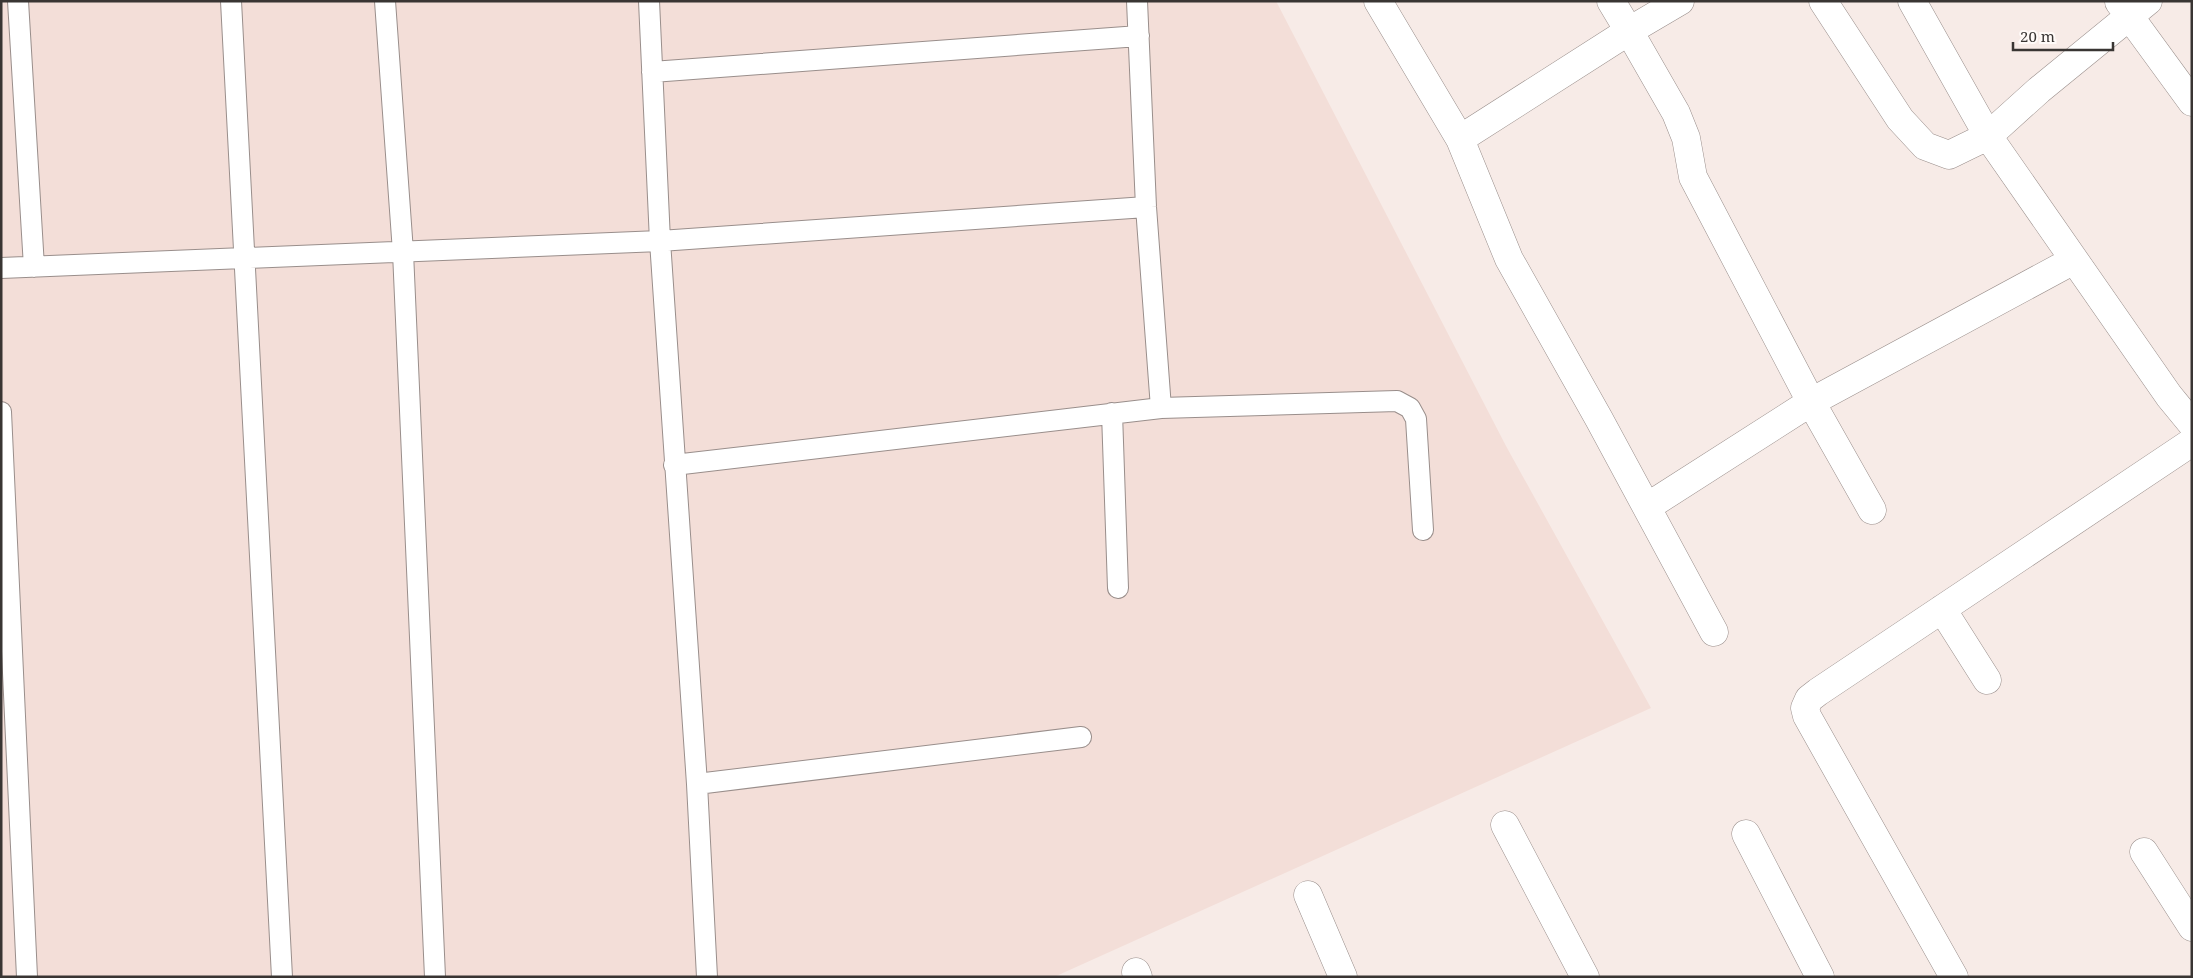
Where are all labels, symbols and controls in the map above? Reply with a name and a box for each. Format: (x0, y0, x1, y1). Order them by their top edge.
scale bar (2013, 20, 2113, 52)
text: 20 m (2020, 26, 2055, 46)

